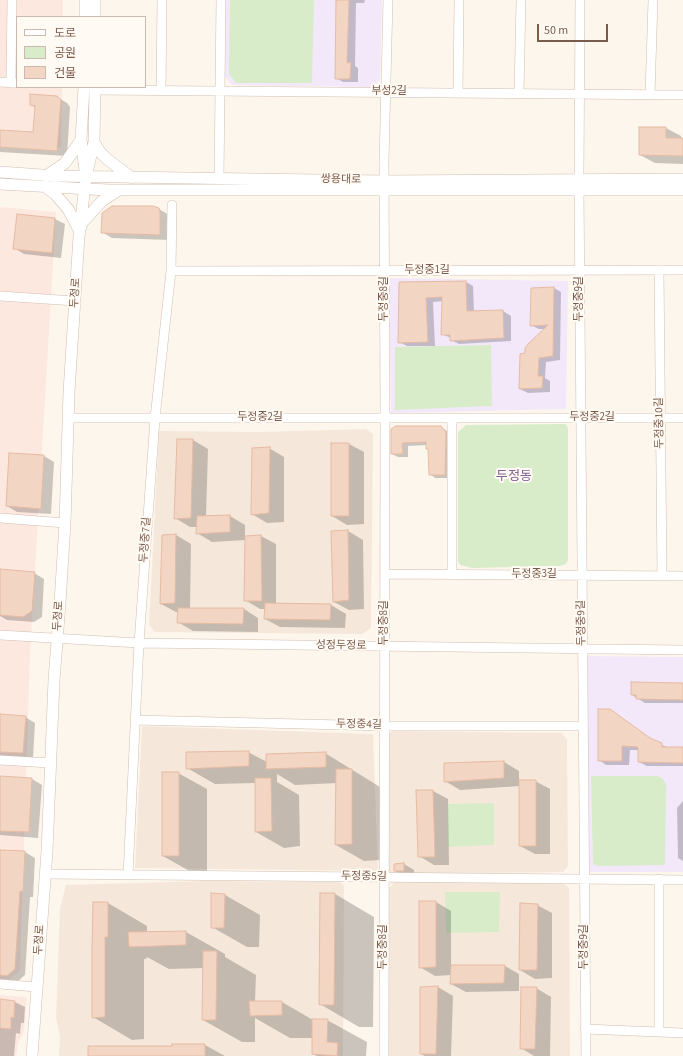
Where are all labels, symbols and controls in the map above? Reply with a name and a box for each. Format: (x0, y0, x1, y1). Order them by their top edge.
legend (16, 16, 146, 88)
scale bar (539, 16, 610, 42)
text: 50 m (544, 22, 568, 39)
text: 도로 (54, 25, 76, 42)
text: 공원 (54, 45, 76, 62)
text: 건물 (54, 65, 76, 82)
street label: 부성2길 (371, 85, 407, 99)
street label: 쌍용대로 (321, 173, 361, 187)
street label: 두정중1길 (404, 264, 450, 278)
street label: 두정중8길 (378, 276, 392, 322)
street label: 두정중9길 (573, 276, 587, 322)
street label: 두정로 (68, 277, 84, 309)
street label: 두정중10길 (653, 397, 667, 449)
street label: 두정중2길 (237, 411, 283, 425)
street label: 두정중2길 (569, 411, 615, 425)
district label: 두정동 (496, 469, 532, 485)
street label: 두정중7길 (138, 517, 154, 563)
street label: 두정중3길 (511, 568, 557, 582)
street label: 두정로 (51, 600, 67, 632)
street label: 두정중8길 (378, 600, 392, 646)
street label: 두정중9길 (575, 600, 589, 646)
street label: 성정두정로 (316, 639, 366, 653)
street label: 두정중4길 (336, 718, 382, 732)
street label: 두정중5길 (341, 870, 387, 884)
street label: 두정로 (32, 924, 48, 956)
street label: 두정중8길 (377, 924, 391, 970)
street label: 두정중9길 (578, 924, 592, 970)

